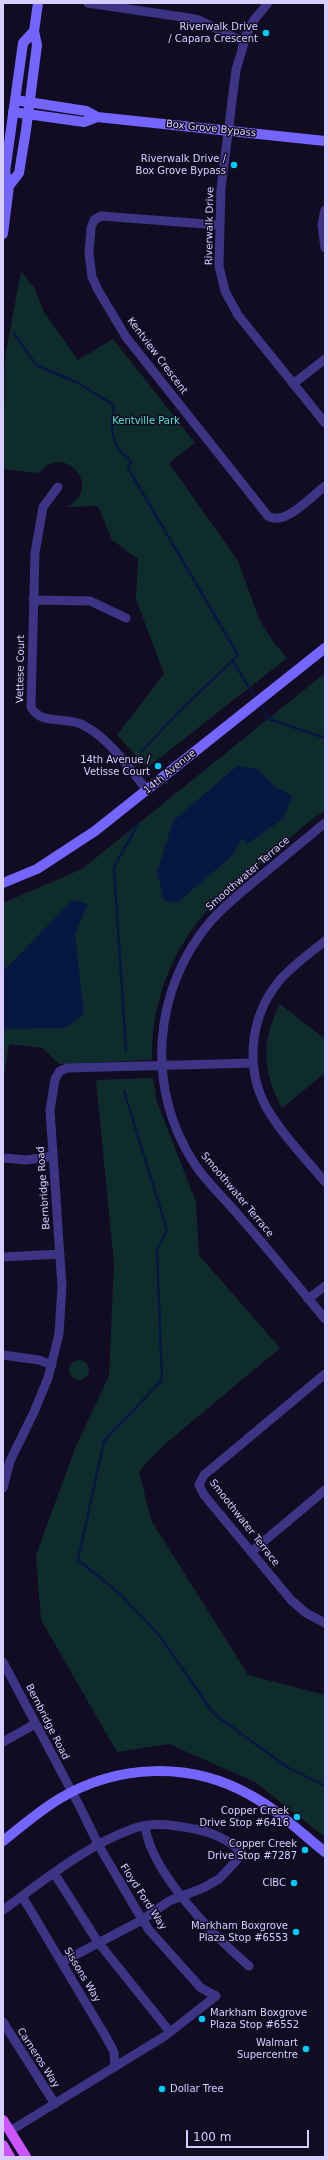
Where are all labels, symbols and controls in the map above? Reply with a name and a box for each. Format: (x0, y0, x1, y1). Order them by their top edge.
place label: Riverwalk Drive / Capara Crescent (168, 21, 258, 44)
marker: Riverwalk Drive / Capara Crescent (261, 28, 271, 38)
street label: Box Grove Bypass (165, 118, 257, 140)
place label: Riverwalk Drive / Box Grove Bypass (136, 153, 226, 176)
marker: Riverwalk Drive / Box Grove Bypass (229, 160, 239, 170)
street label: Riverwalk Drive (203, 187, 217, 265)
street label: Kentview Crescent (124, 315, 190, 397)
park label: Kentville Park (112, 415, 180, 427)
street label: Vettese Court (14, 635, 28, 703)
street label: 14th Avenue (142, 747, 198, 797)
place label: 14th Avenue / Vetisse Court (80, 754, 150, 778)
marker: 14th Avenue / Vetisse Court (153, 761, 163, 771)
street label: Smoothwater Terrace (204, 834, 292, 914)
street label: Bernbridge Road (35, 1146, 53, 1230)
street label: Smoothwater Terrace (198, 1150, 276, 1240)
street label: Smoothwater Terrace (206, 1477, 282, 1569)
street label: Bernbridge Road (23, 1682, 71, 1762)
place label: Copper Creek Drive Stop #6416 (199, 1805, 289, 1828)
marker: Copper Creek Drive Stop #6416 (292, 1812, 302, 1822)
place label: Copper Creek Drive Stop #7287 (207, 1838, 297, 1862)
marker: Copper Creek Drive Stop #7287 (300, 1845, 310, 1855)
street label: Floyd Ford Way (117, 1862, 169, 1932)
place label: CIBC (262, 1877, 286, 1889)
marker: CIBC (289, 1878, 299, 1888)
place label: Markham Boxgrove Plaza Stop #6553 (191, 1920, 288, 1944)
marker: Markham Boxgrove Plaza Stop #6553 (291, 1927, 301, 1937)
street label: Sissons Way (61, 1945, 103, 2005)
place label: Markham Boxgrove Plaza Stop #6552 (210, 2007, 307, 2030)
marker: Markham Boxgrove Plaza Stop #6552 (197, 2014, 207, 2024)
street label: Carneros Way (14, 2026, 62, 2090)
place label: Walmart Supercentre (237, 2037, 298, 2060)
marker: Walmart Supercentre (301, 2044, 311, 2054)
place label: Dollar Tree (170, 2083, 224, 2095)
marker: Dollar Tree (157, 2084, 167, 2094)
scale bar (188, 2122, 311, 2148)
text: 100 m (193, 2130, 231, 2144)

